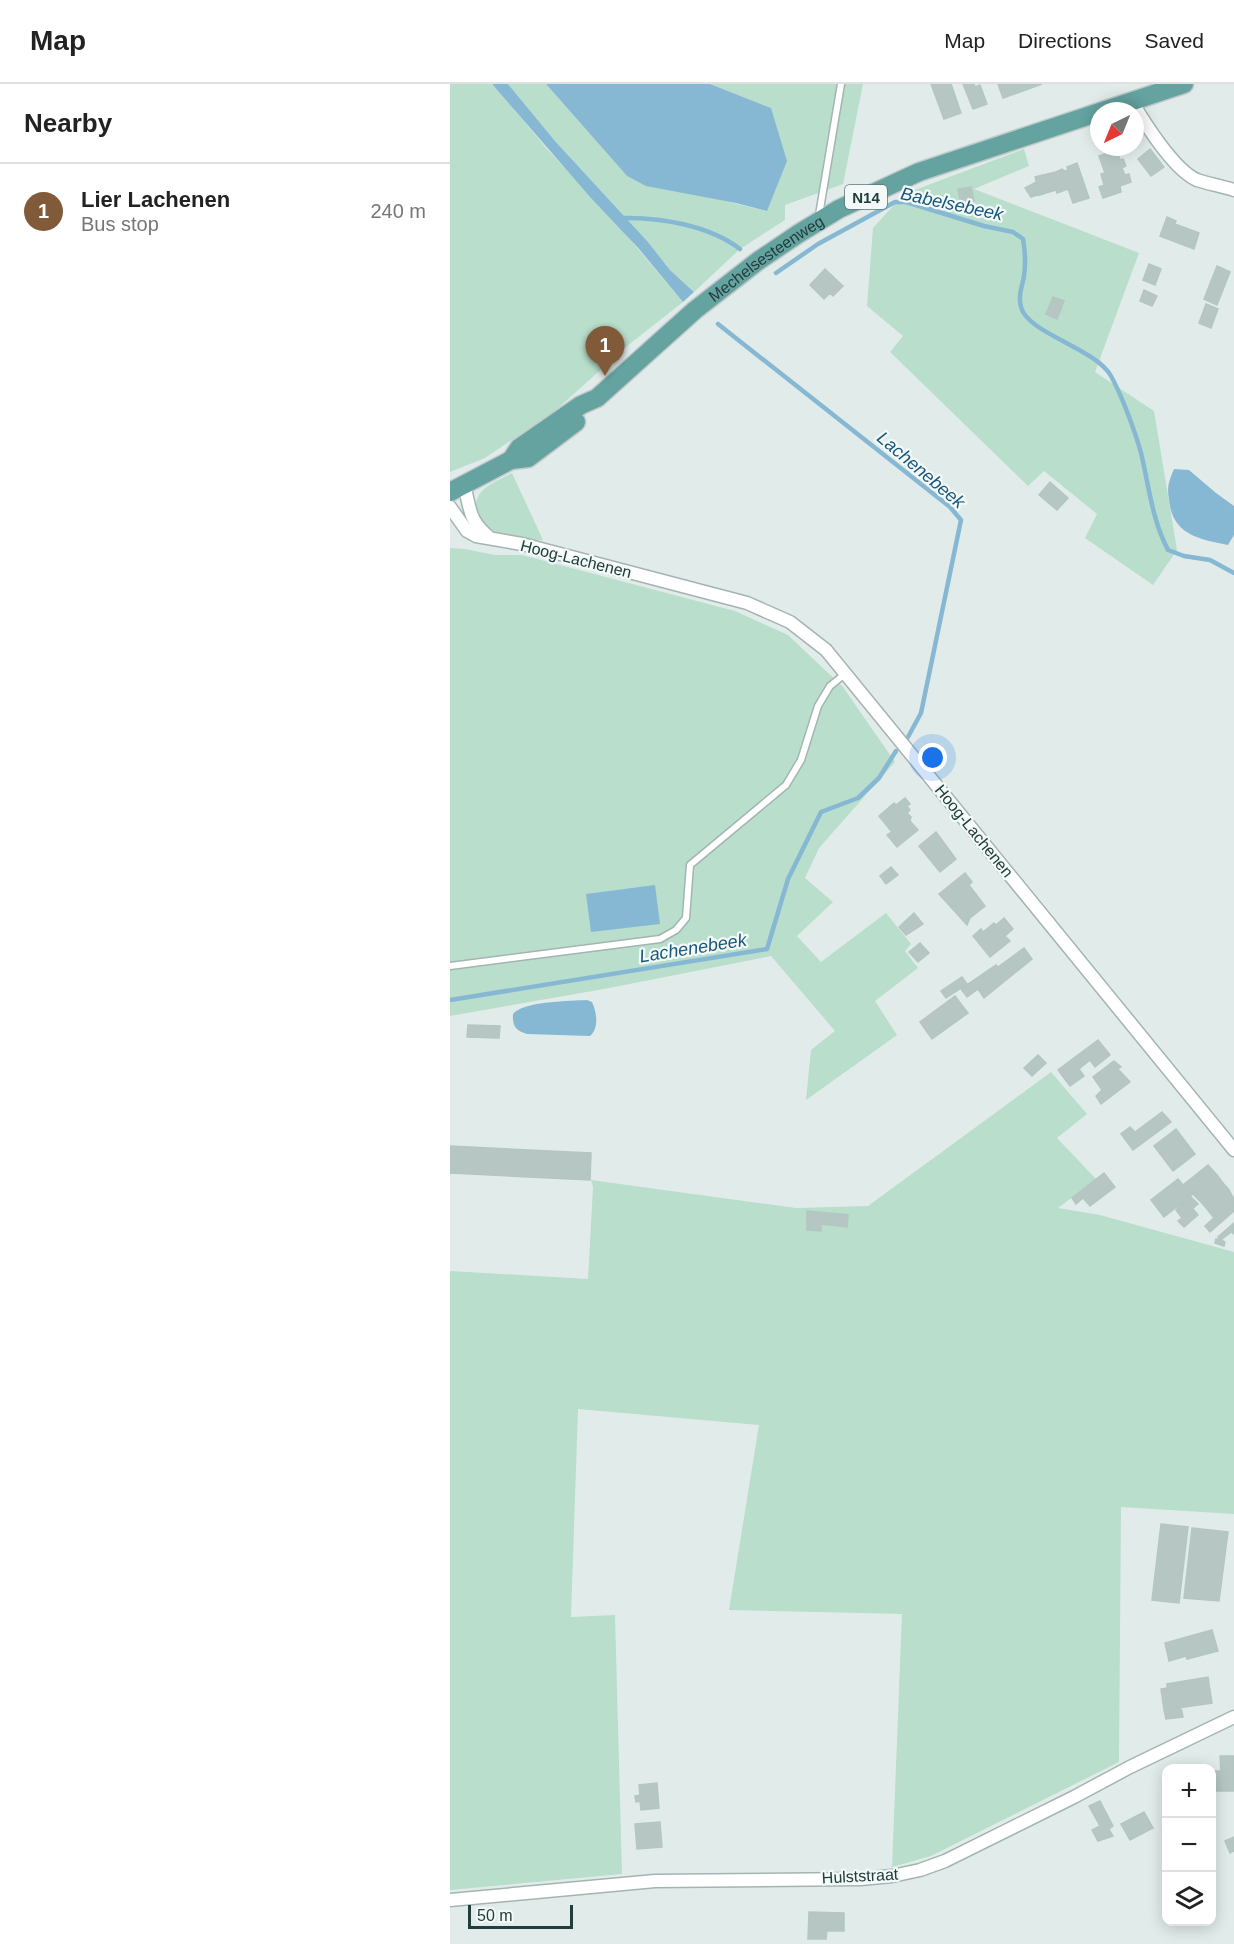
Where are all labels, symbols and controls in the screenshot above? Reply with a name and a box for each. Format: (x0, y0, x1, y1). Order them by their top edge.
text: Map (30, 25, 86, 56)
text: Map (944, 29, 985, 52)
text: Directions (1018, 29, 1111, 52)
text: Saved (1144, 29, 1204, 52)
north arrow (1090, 102, 1144, 156)
text: Nearby (24, 108, 112, 138)
water label: Babelsebeek (899, 183, 1006, 225)
road number: N14 (845, 185, 887, 209)
text: Lier Lachenen (81, 187, 230, 212)
text: 1 (38, 200, 49, 222)
text: 240 m (370, 200, 426, 222)
street label: Mechelsesteenweg (705, 212, 827, 305)
text: Bus stop (81, 213, 159, 235)
pin: 1 (586, 326, 624, 376)
water label: Lachenebeek (873, 428, 970, 513)
street label: Hoog-Lachenen (519, 537, 633, 581)
your location (918, 743, 947, 772)
street label: Hoog-Lachenen (932, 781, 1016, 881)
water label: Lachenebeek (638, 930, 749, 966)
map controls (1162, 1764, 1216, 1926)
button: + (1162, 1764, 1216, 1818)
button: − (1162, 1818, 1216, 1872)
street label: Hulststraat (821, 1865, 899, 1886)
button: layers (1162, 1872, 1216, 1926)
scale bar (468, 1902, 573, 1930)
text: 50 m (477, 1907, 513, 1924)

